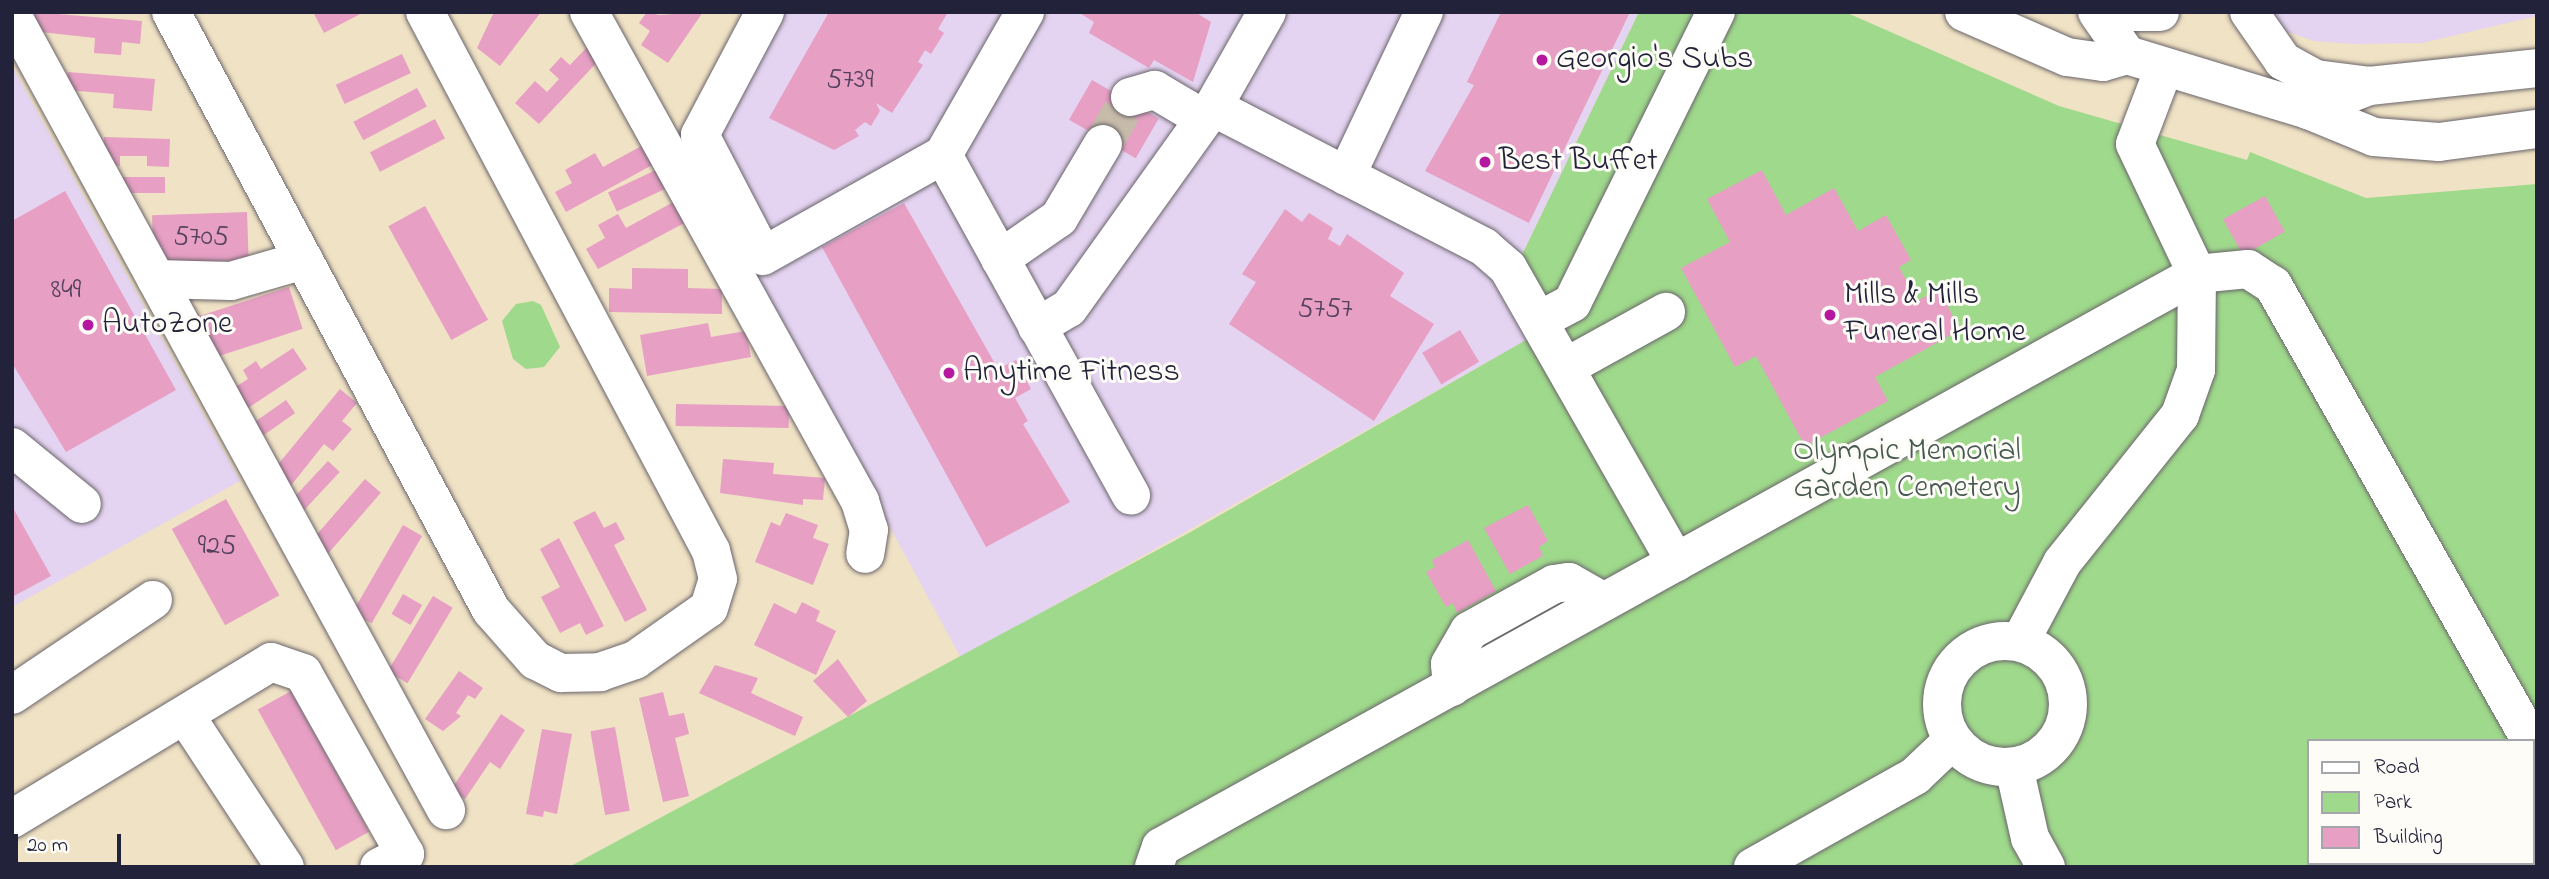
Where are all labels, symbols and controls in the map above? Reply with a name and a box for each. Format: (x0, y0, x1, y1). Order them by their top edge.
place label: Georgio's Subs (1556, 41, 1753, 79)
marker: Georgio's Subs (1534, 52, 1550, 68)
house number: 5739 (826, 64, 874, 98)
place label: Best Buffet (1499, 143, 1658, 181)
marker: Best Buffet (1477, 154, 1493, 170)
house number: 5705 (173, 221, 229, 255)
house number: 849 (51, 274, 81, 308)
place label: Mills & Mills Funeral Home (1844, 278, 2026, 353)
house number: 5757 (1297, 293, 1353, 327)
place label: AutoZone (102, 306, 232, 344)
marker: Mills & Mills Funeral Home (1822, 307, 1838, 323)
marker: AutoZone (80, 317, 96, 333)
place label: Anytime Fitness (963, 354, 1180, 392)
marker: Anytime Fitness (941, 365, 957, 381)
park label: Olympic Memorial Garden Cemetery (1793, 434, 2021, 509)
house number: 925 (198, 530, 236, 564)
legend (2308, 739, 2535, 865)
text: Road (2374, 753, 2420, 783)
text: Park (2374, 788, 2412, 818)
scale bar (18, 820, 124, 864)
text: Building (2374, 823, 2443, 853)
text: 20 m (27, 831, 68, 861)

